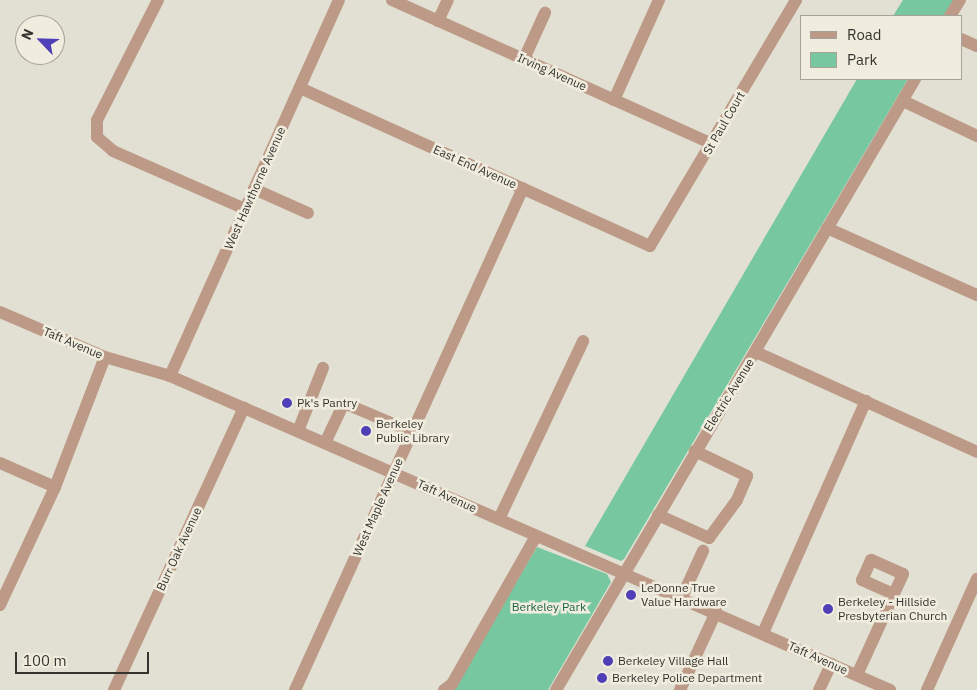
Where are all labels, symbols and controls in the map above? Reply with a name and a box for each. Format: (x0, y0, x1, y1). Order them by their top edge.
north arrow (15, 15, 65, 65)
legend (800, 15, 962, 80)
text: Road (847, 25, 882, 44)
text: N (17, 26, 37, 43)
street label: Irving Avenue (515, 50, 589, 94)
text: Park (847, 50, 877, 69)
street label: St Paul Court (700, 89, 748, 157)
street label: West Hawthorne Avenue (221, 125, 289, 251)
street label: East End Avenue (431, 142, 519, 192)
street label: Taft Avenue (41, 324, 105, 362)
street label: Electric Avenue (701, 356, 757, 434)
place label: Pk's Pantry (297, 396, 357, 410)
marker: Pk's Pantry (281, 397, 293, 409)
place label: Berkeley Public Library (376, 417, 449, 445)
marker: Berkeley Public Library (360, 425, 372, 437)
street label: West Maple Avenue (350, 456, 406, 558)
street label: Taft Avenue (415, 477, 479, 515)
street label: Burr Oak Avenue (153, 505, 205, 593)
place label: LeDonne True Value Hardware (641, 581, 726, 609)
marker: LeDonne True Value Hardware (625, 589, 637, 601)
place label: Berkeley - Hillside Presbyterian Church (838, 595, 947, 623)
park label: Berkeley Park (512, 600, 586, 614)
marker: Berkeley - Hillside Presbyterian Church (822, 603, 834, 615)
street label: Taft Avenue (786, 639, 850, 677)
scale bar (18, 642, 151, 674)
text: 100 m (23, 651, 67, 670)
place label: Berkeley Village Hall (618, 654, 728, 668)
marker: Berkeley Village Hall (602, 655, 614, 667)
place label: Berkeley Police Department (612, 671, 762, 685)
marker: Berkeley Police Department (596, 672, 608, 684)

